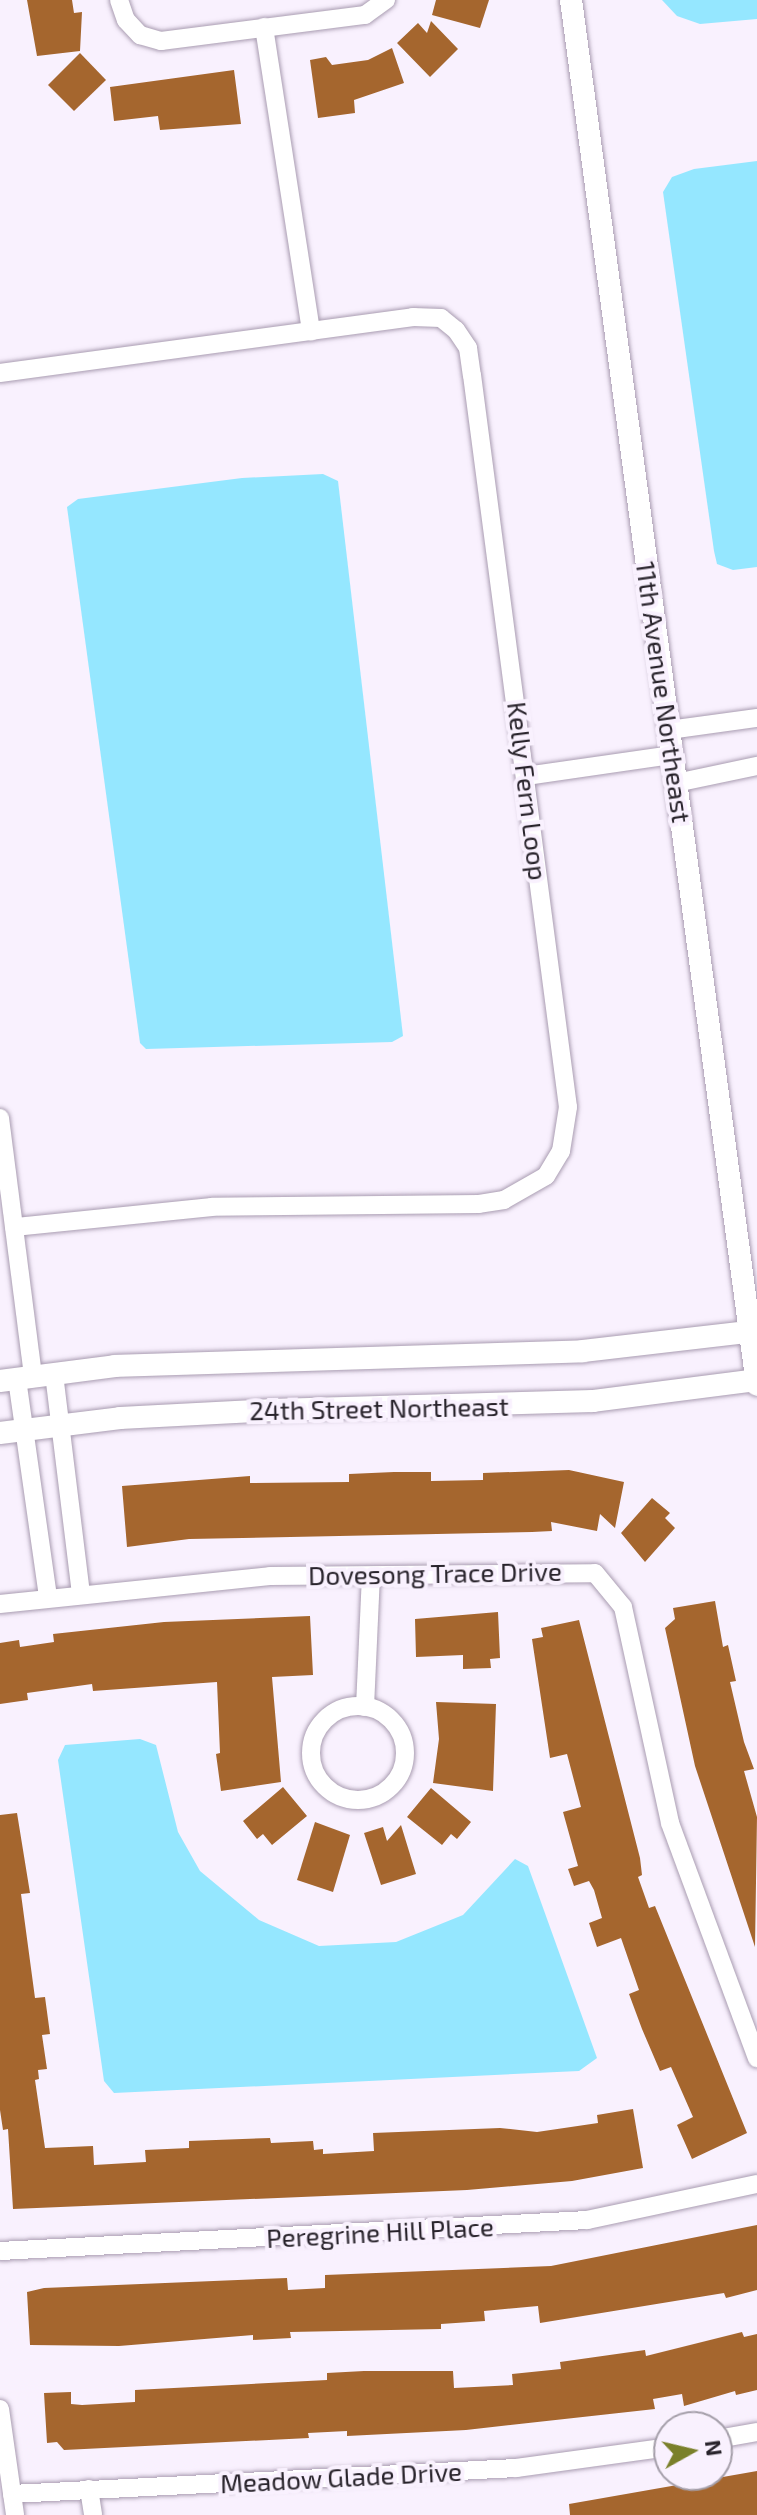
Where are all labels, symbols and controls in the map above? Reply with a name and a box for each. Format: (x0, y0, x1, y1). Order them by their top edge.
street label: 11th Avenue Northeast (630, 559, 698, 825)
street label: Kelly Fern Loop (502, 700, 554, 882)
street label: 24th Street Northeast (249, 1390, 509, 1426)
street label: Dovesong Trace Drive (308, 1555, 562, 1591)
street label: Peregrine Hill Place (265, 2210, 495, 2254)
north arrow (653, 2411, 733, 2491)
text: N (701, 2438, 729, 2458)
street label: Meadow Glade Drive (219, 2455, 463, 2499)

